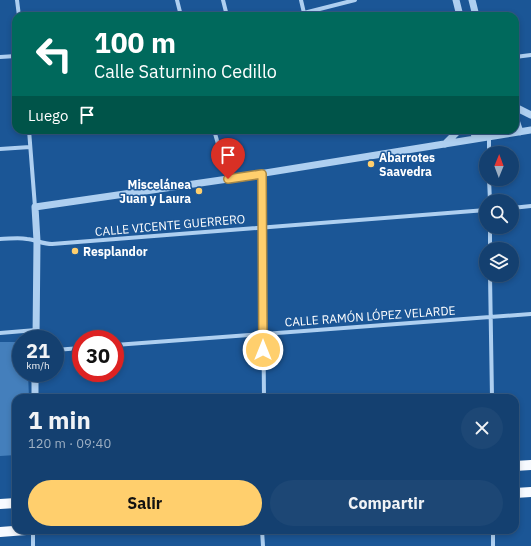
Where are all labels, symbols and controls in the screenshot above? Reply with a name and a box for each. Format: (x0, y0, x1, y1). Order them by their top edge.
text: 100 m (94, 24, 176, 61)
icon: left (28, 28, 80, 80)
text: Calle Saturnino Cedillo (94, 60, 277, 83)
icon: arrive (76, 104, 98, 126)
text: Luego (28, 106, 68, 125)
pin (211, 138, 245, 179)
icon: arrive (217, 144, 239, 166)
north arrow (479, 146, 519, 186)
map controls (479, 146, 519, 282)
place label: Abarrotes Saavedra (379, 150, 435, 179)
marker: Abarrotes Saavedra (366, 159, 376, 169)
place label: Miscelánea Juan y Laura (119, 177, 191, 206)
marker: Miscelánea Juan y Laura (194, 186, 204, 196)
button: search (479, 194, 519, 234)
street label: CALLE VICENTE GUERRERO (94, 211, 246, 239)
button: layers (479, 242, 519, 282)
place label: Resplandor (83, 244, 148, 259)
marker: Resplandor (70, 246, 80, 256)
street label: CALLE RAMÓN LÓPEZ VELARDE (284, 303, 456, 329)
position arrow (242, 329, 284, 371)
speed limit sign: 30 (72, 330, 124, 382)
text: 21 (26, 337, 50, 364)
text: km/h (26, 359, 50, 372)
text: 1 min (28, 404, 91, 436)
button: close (461, 407, 503, 449)
text: 120 m · 09:40 (28, 435, 111, 452)
button: Salir (28, 480, 262, 526)
button: Compartir (270, 480, 503, 526)

